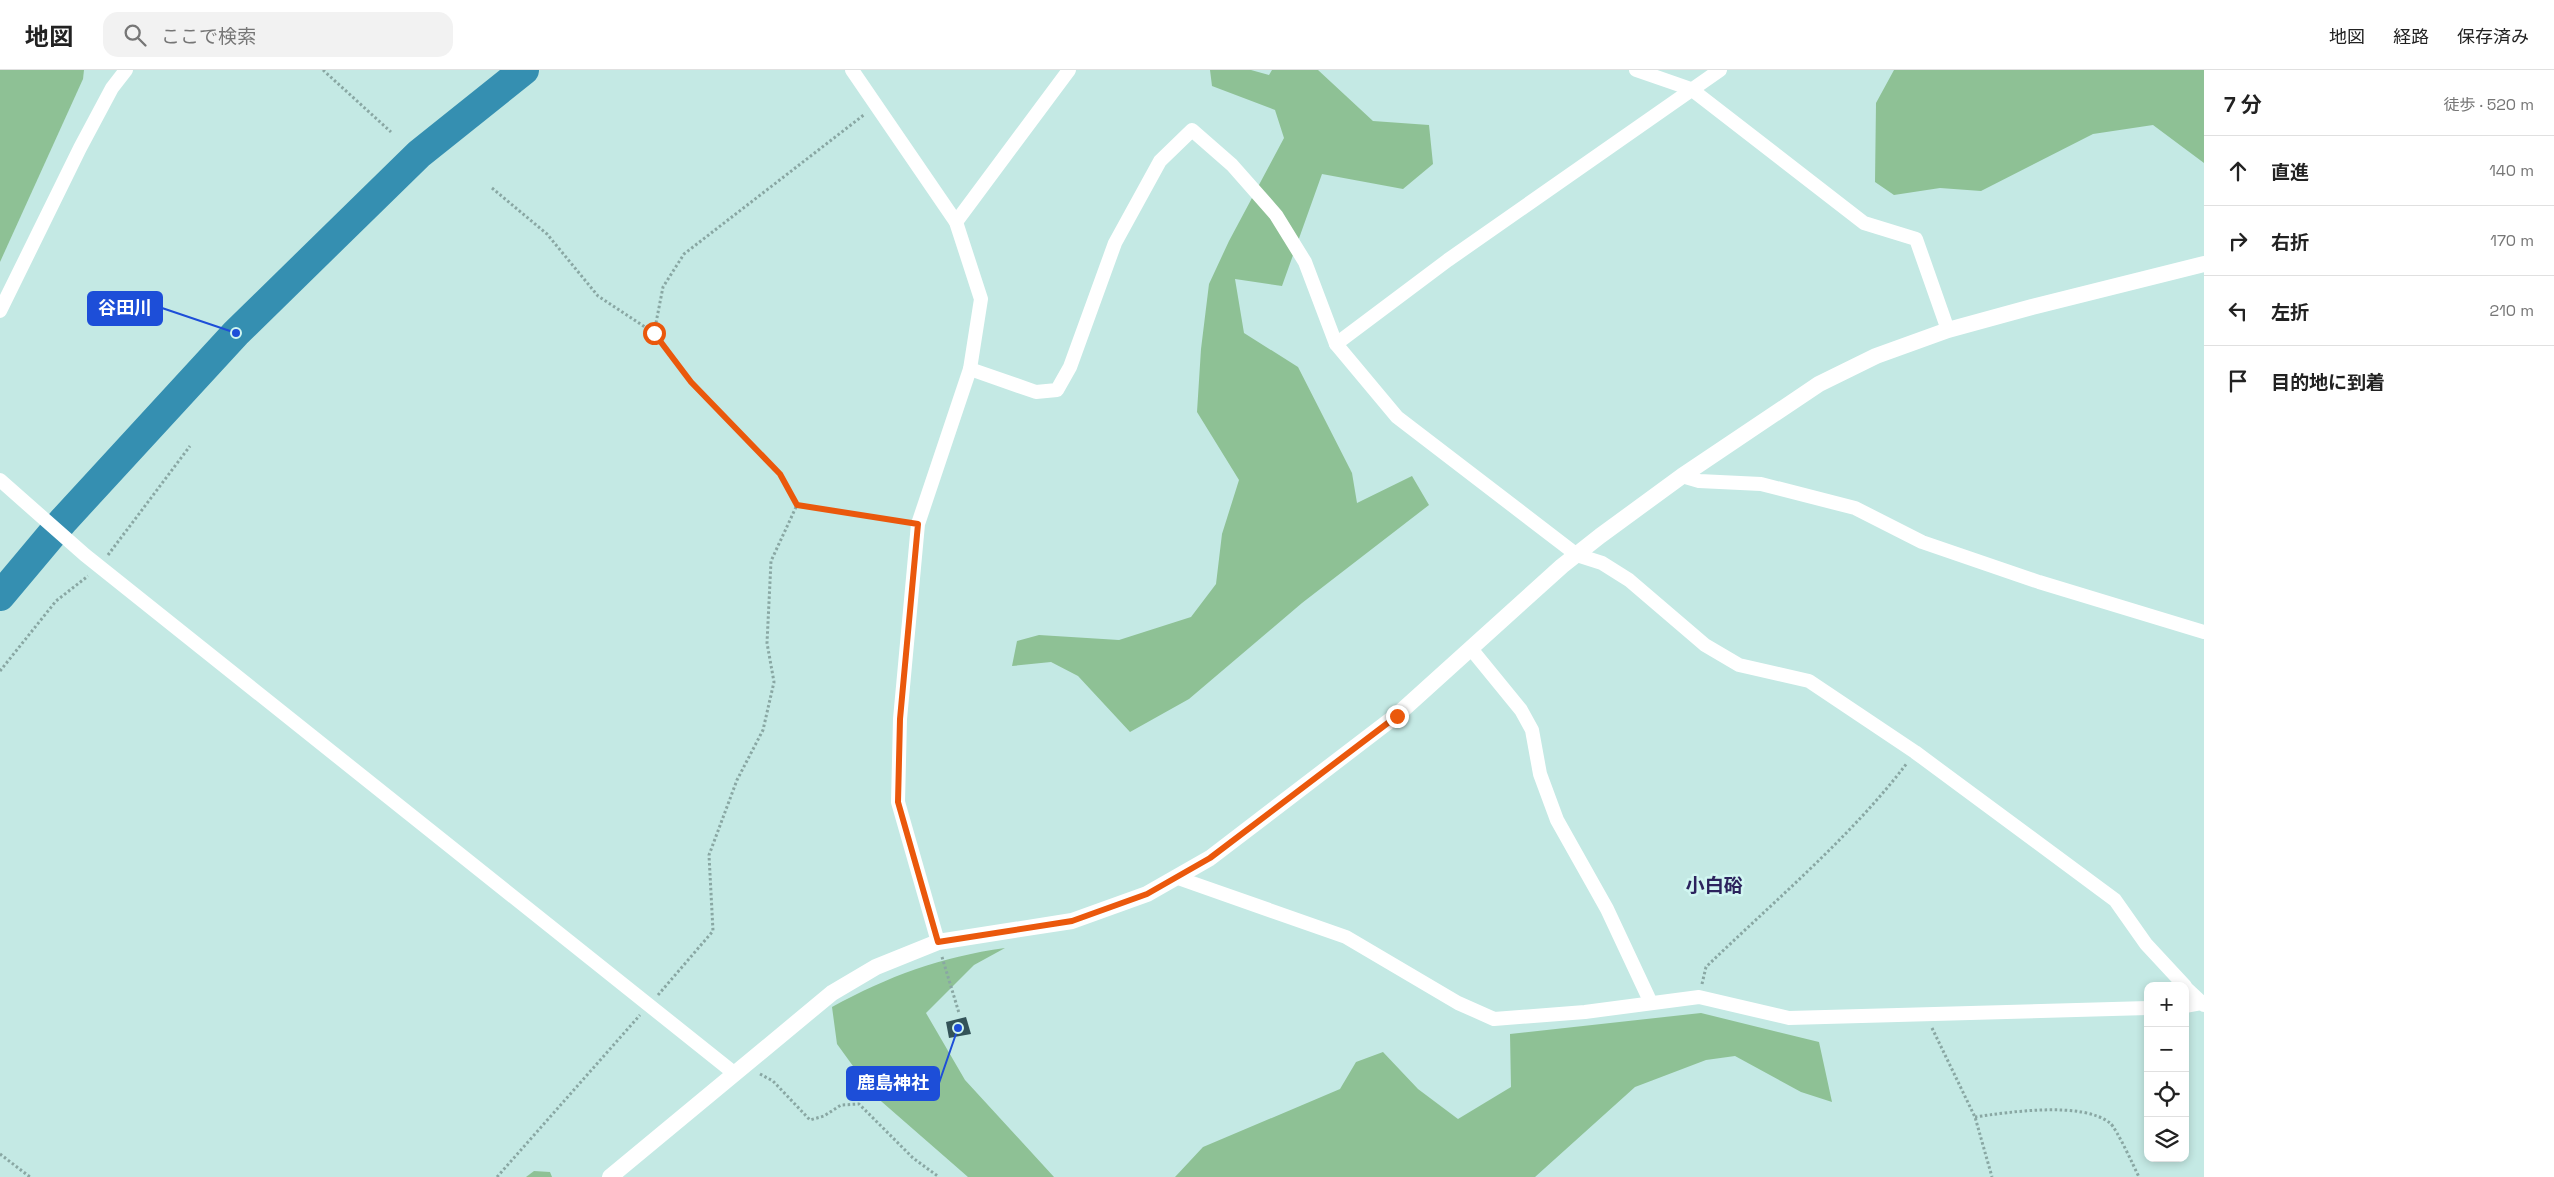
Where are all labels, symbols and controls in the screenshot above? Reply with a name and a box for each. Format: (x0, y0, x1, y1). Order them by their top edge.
search box (103, 12, 453, 57)
text: 地図 (25, 21, 73, 52)
icon: search (121, 21, 149, 49)
text: ここで検索 (161, 24, 256, 49)
text: 地図 (2329, 25, 2365, 48)
text: 経路 (2393, 25, 2429, 48)
text: 保存済み (2457, 25, 2529, 48)
text: 7 分 (2224, 91, 2262, 118)
text: 徒歩 · 520 m (2444, 94, 2534, 115)
icon: ahead (2224, 157, 2252, 185)
text: 直進 (2271, 160, 2309, 185)
text: 140 m (2489, 160, 2534, 181)
icon: right (2224, 227, 2252, 255)
text: 右折 (2271, 230, 2309, 255)
text: 170 m (2490, 230, 2534, 251)
callout: 谷田川 (88, 292, 162, 325)
text: 谷田川 (98, 296, 152, 319)
icon: left (2224, 297, 2252, 325)
text: 左折 (2271, 300, 2309, 325)
text: 210 m (2490, 300, 2534, 321)
route start (643, 322, 666, 345)
icon: arrive (2224, 367, 2252, 395)
text: 目的地に到着 (2271, 370, 2385, 395)
route end (1386, 705, 1409, 728)
district label: 小白硲 (1685, 873, 1743, 898)
map controls (2144, 982, 2189, 1162)
button: + (2144, 982, 2189, 1027)
button: − (2144, 1027, 2189, 1072)
callout: 鹿島神社 (847, 1067, 939, 1100)
text: 鹿島神社 (857, 1071, 929, 1094)
button: locate (2144, 1072, 2189, 1117)
button: layers (2144, 1117, 2189, 1162)

